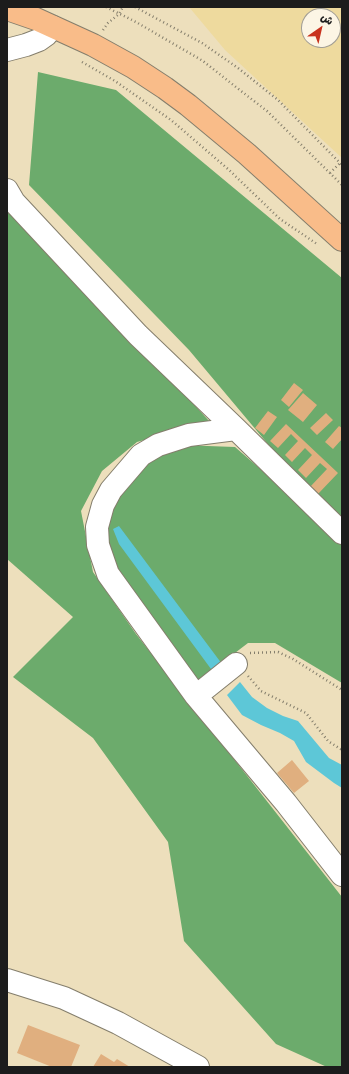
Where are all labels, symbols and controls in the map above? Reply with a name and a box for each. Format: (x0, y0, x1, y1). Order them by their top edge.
north arrow (301, 8, 341, 48)
text: ش (318, 10, 336, 28)

